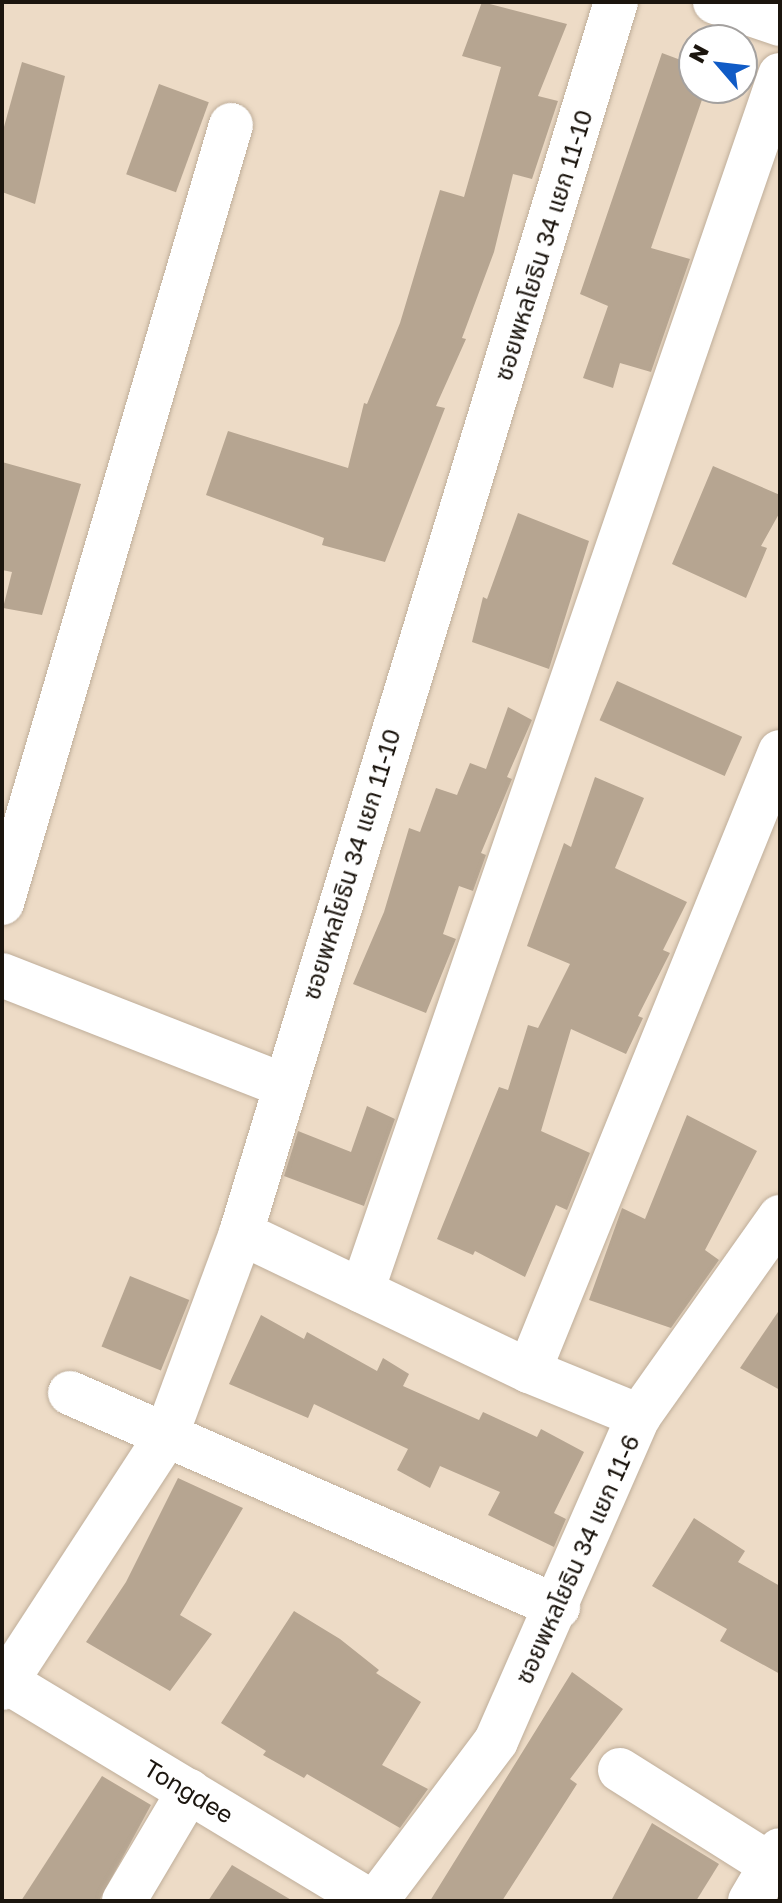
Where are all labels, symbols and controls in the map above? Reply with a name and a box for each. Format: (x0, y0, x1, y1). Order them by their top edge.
north arrow (678, 24, 758, 104)
text: N (682, 40, 714, 67)
street label: ซอยพหลโยธิน 34 แยก 11-10 (488, 106, 598, 384)
street label: ซอยพหลโยธิน 34 แยก 11-10 (296, 725, 406, 1003)
street label: ซอยพหลโยธิน 34 แยก 11-6 (509, 1430, 645, 1688)
street label: Tongdee (139, 1753, 239, 1829)

